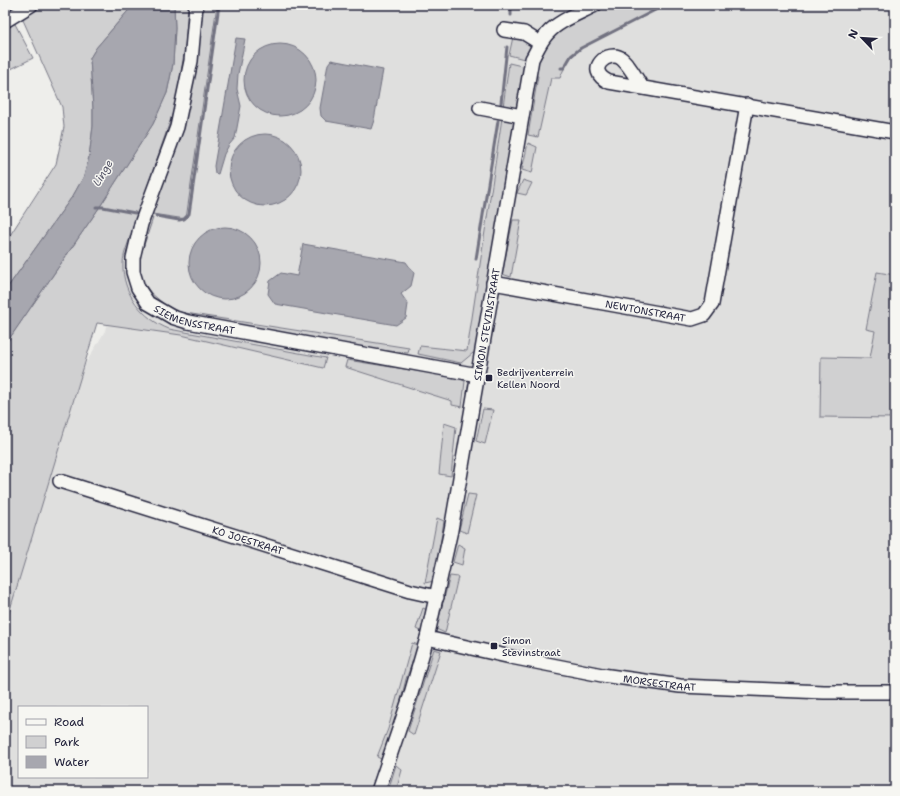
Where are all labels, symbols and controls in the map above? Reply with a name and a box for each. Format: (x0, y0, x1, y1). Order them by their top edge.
north arrow (842, 18, 882, 58)
text: N (845, 27, 862, 41)
water label: Linge (89, 157, 117, 189)
street label: SIMON STEVINSTRAAT (470, 267, 502, 382)
street label: NEWTONSTRAAT (604, 297, 687, 324)
street label: SIEMENSSTRAAT (152, 302, 236, 337)
place label: Bedrijventerrein Kellen Noord (497, 366, 574, 391)
marker: Bedrijventerrein Kellen Noord (484, 373, 494, 383)
street label: KO JOESTRAAT (211, 523, 285, 557)
place label: Simon Stevinstraat (502, 634, 561, 659)
marker: Simon Stevinstraat (489, 641, 499, 651)
street label: MORSESTRAAT (622, 672, 696, 693)
legend (18, 706, 148, 778)
text: Road (54, 714, 85, 730)
text: Park (54, 734, 80, 750)
text: Water (54, 754, 90, 770)

